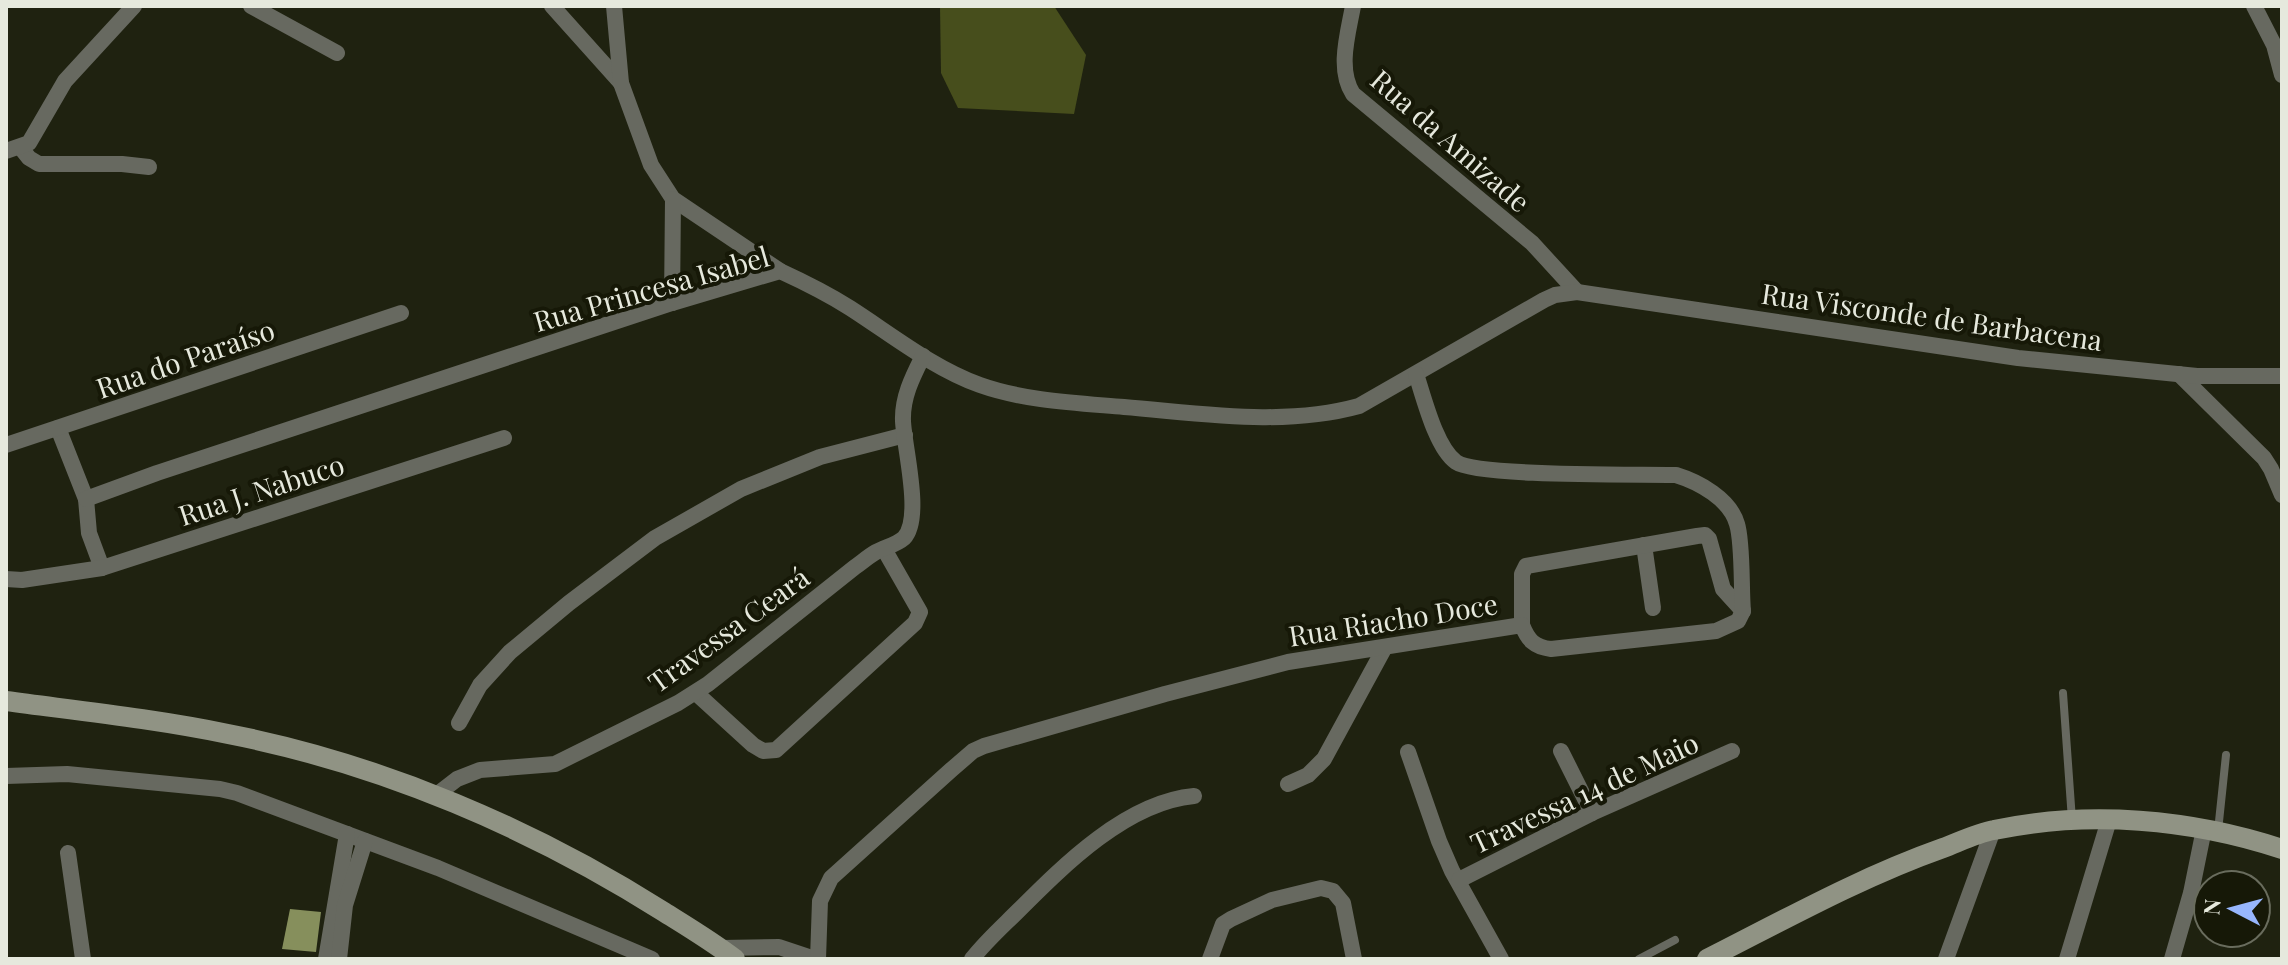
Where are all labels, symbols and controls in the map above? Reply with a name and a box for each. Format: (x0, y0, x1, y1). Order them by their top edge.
street label: Rua da Amizade (1364, 61, 1538, 219)
street label: Rua Princesa Isabel (529, 237, 773, 339)
street label: Rua Visconde de Barbacena (1759, 274, 2105, 358)
street label: Rua do Paraíso (91, 310, 279, 406)
street label: Rua J. Nabuco (174, 445, 348, 533)
street label: Travessa Ceará (640, 558, 816, 700)
street label: Rua Riacho Doce (1286, 584, 1500, 654)
street label: Travessa 14 de Maio (1464, 723, 1704, 861)
north arrow (2192, 869, 2272, 949)
text: N (2195, 897, 2227, 916)

